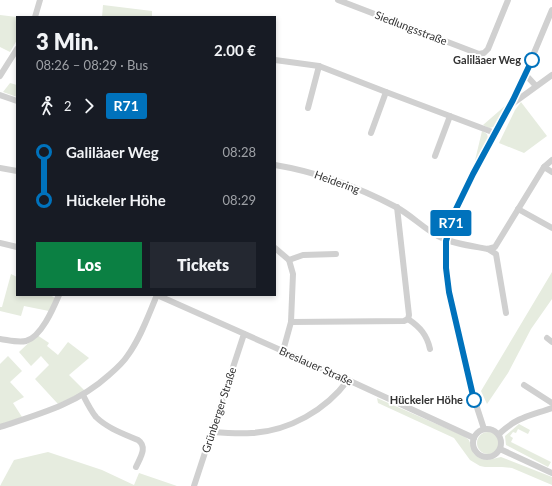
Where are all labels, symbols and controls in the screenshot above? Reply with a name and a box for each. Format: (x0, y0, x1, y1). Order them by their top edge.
street label: Siedlungsstraße (373, 8, 449, 47)
text: 3 Min. (36, 28, 98, 55)
text: 2.00 € (214, 41, 256, 59)
marker: Galiläaer Weg (524, 52, 540, 68)
place label: Galiläaer Weg (453, 53, 521, 66)
text: 08:26 – 08:29 · Bus (36, 57, 148, 73)
icon: walk (36, 95, 58, 117)
icon: forward (78, 95, 100, 117)
text: R71 (114, 97, 139, 114)
text: 2 (64, 98, 72, 114)
text: Galiläaer Weg (66, 143, 159, 161)
text: 08:28 (223, 144, 256, 160)
street label: Heidering (313, 167, 362, 196)
text: Hückeler Höhe (66, 191, 166, 209)
text: 08:29 (223, 192, 256, 208)
line badge: R71 (428, 210, 474, 236)
text: R71 (438, 214, 464, 231)
button: Los (36, 242, 142, 288)
button: Tickets (150, 242, 256, 288)
street label: Breslauer Straße (277, 344, 355, 388)
street label: Grünberger Straße (199, 365, 239, 454)
marker: Hückeler Höhe (466, 392, 482, 408)
place label: Hückeler Höhe (390, 393, 463, 406)

